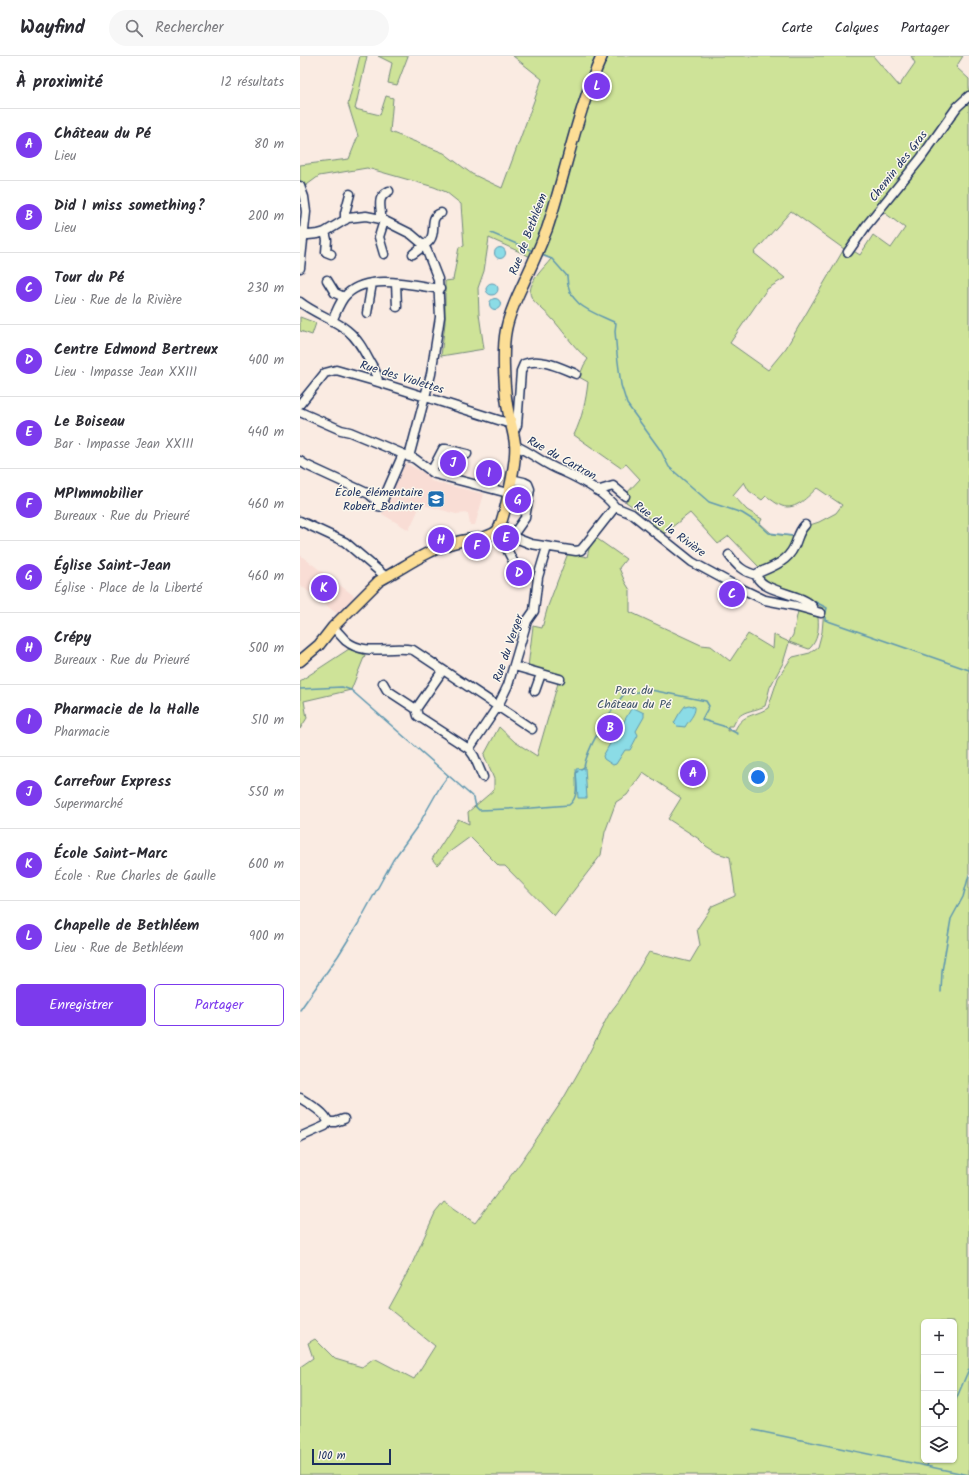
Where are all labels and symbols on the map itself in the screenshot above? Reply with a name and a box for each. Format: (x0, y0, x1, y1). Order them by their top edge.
pin: L (584, 71, 610, 101)
street label: Chemin des Gras (864, 127, 932, 206)
street label: Rue de Bethléem (504, 190, 553, 278)
street label: Rue des Violettes (357, 356, 446, 399)
street label: Rue du Cartron (524, 432, 600, 485)
pin: J (440, 448, 466, 478)
pin: I (476, 458, 502, 488)
place label: École élémentaire Robert Badinter (335, 483, 424, 516)
pin: G (505, 485, 531, 515)
school or university icon: École élémentaire Robert Badinter (426, 489, 446, 509)
street label: Rue de la Rivière (630, 497, 710, 562)
pin: E (493, 523, 519, 553)
pin: H (428, 525, 454, 555)
pin: F (464, 531, 490, 561)
pin: D (506, 558, 532, 588)
pin: K (311, 573, 337, 603)
pin: C (719, 579, 745, 609)
street label: Rue du Verger (488, 611, 529, 685)
park label: Parc du Château du Pé (597, 681, 672, 714)
pin: B (597, 713, 623, 743)
pin: A (680, 758, 706, 788)
your location (748, 767, 768, 787)
scale bar (312, 1447, 391, 1466)

